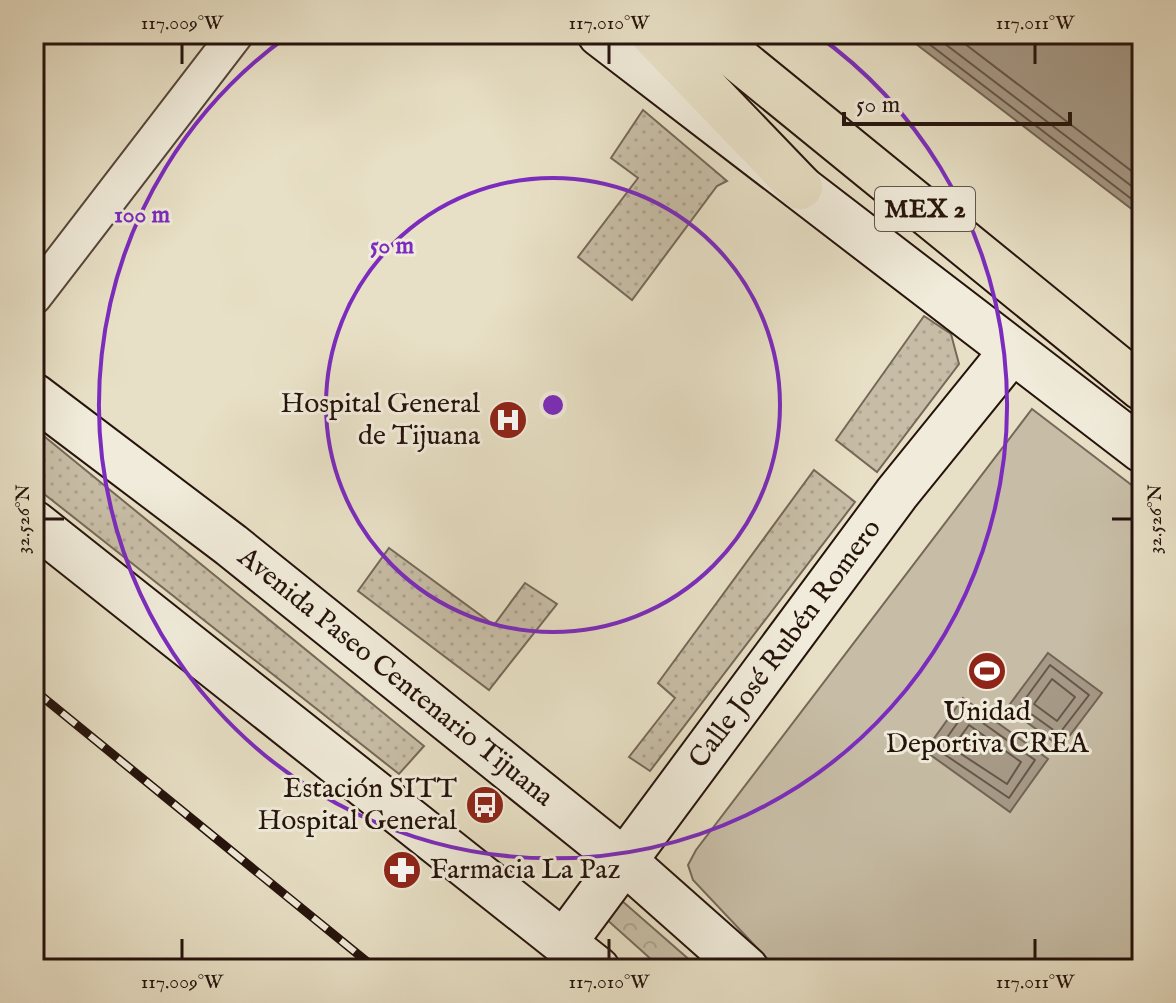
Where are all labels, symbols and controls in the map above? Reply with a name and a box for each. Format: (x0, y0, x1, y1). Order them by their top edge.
text: 117.009°W (141, 11, 224, 36)
text: 117.010°W (569, 11, 650, 36)
text: 117.011°W (996, 11, 1075, 36)
scale bar (844, 76, 1070, 126)
text: 50 m (856, 90, 900, 121)
road number: MEX 2 (875, 187, 975, 231)
text: 100 m (114, 200, 171, 231)
text: 50 m (370, 231, 415, 262)
place label: Hospital General de Tijuana (281, 387, 481, 454)
centre of rings (539, 391, 567, 419)
hospital icon: Hospital General de Tijuana (487, 399, 529, 441)
text: 32.526°N (11, 484, 36, 554)
text: 32.526°N (1143, 484, 1168, 554)
street label: Calle José Rubén Romero (681, 512, 889, 775)
street label: Avenida Paseo Centenario Tijuana (230, 539, 561, 815)
sports icon: Unidad Deportiva CREA (966, 650, 1008, 692)
place label: Unidad Deportiva CREA (886, 695, 1089, 762)
place label: Estación SITT Hospital General (258, 772, 458, 839)
bus stop icon: Estación SITT Hospital General (464, 784, 506, 826)
pharmacy icon: Farmacia La Paz (381, 849, 423, 891)
place label: Farmacia La Paz (430, 853, 620, 888)
text: 117.009°W (141, 970, 224, 995)
text: 117.010°W (569, 970, 650, 995)
text: 117.011°W (996, 970, 1075, 995)

